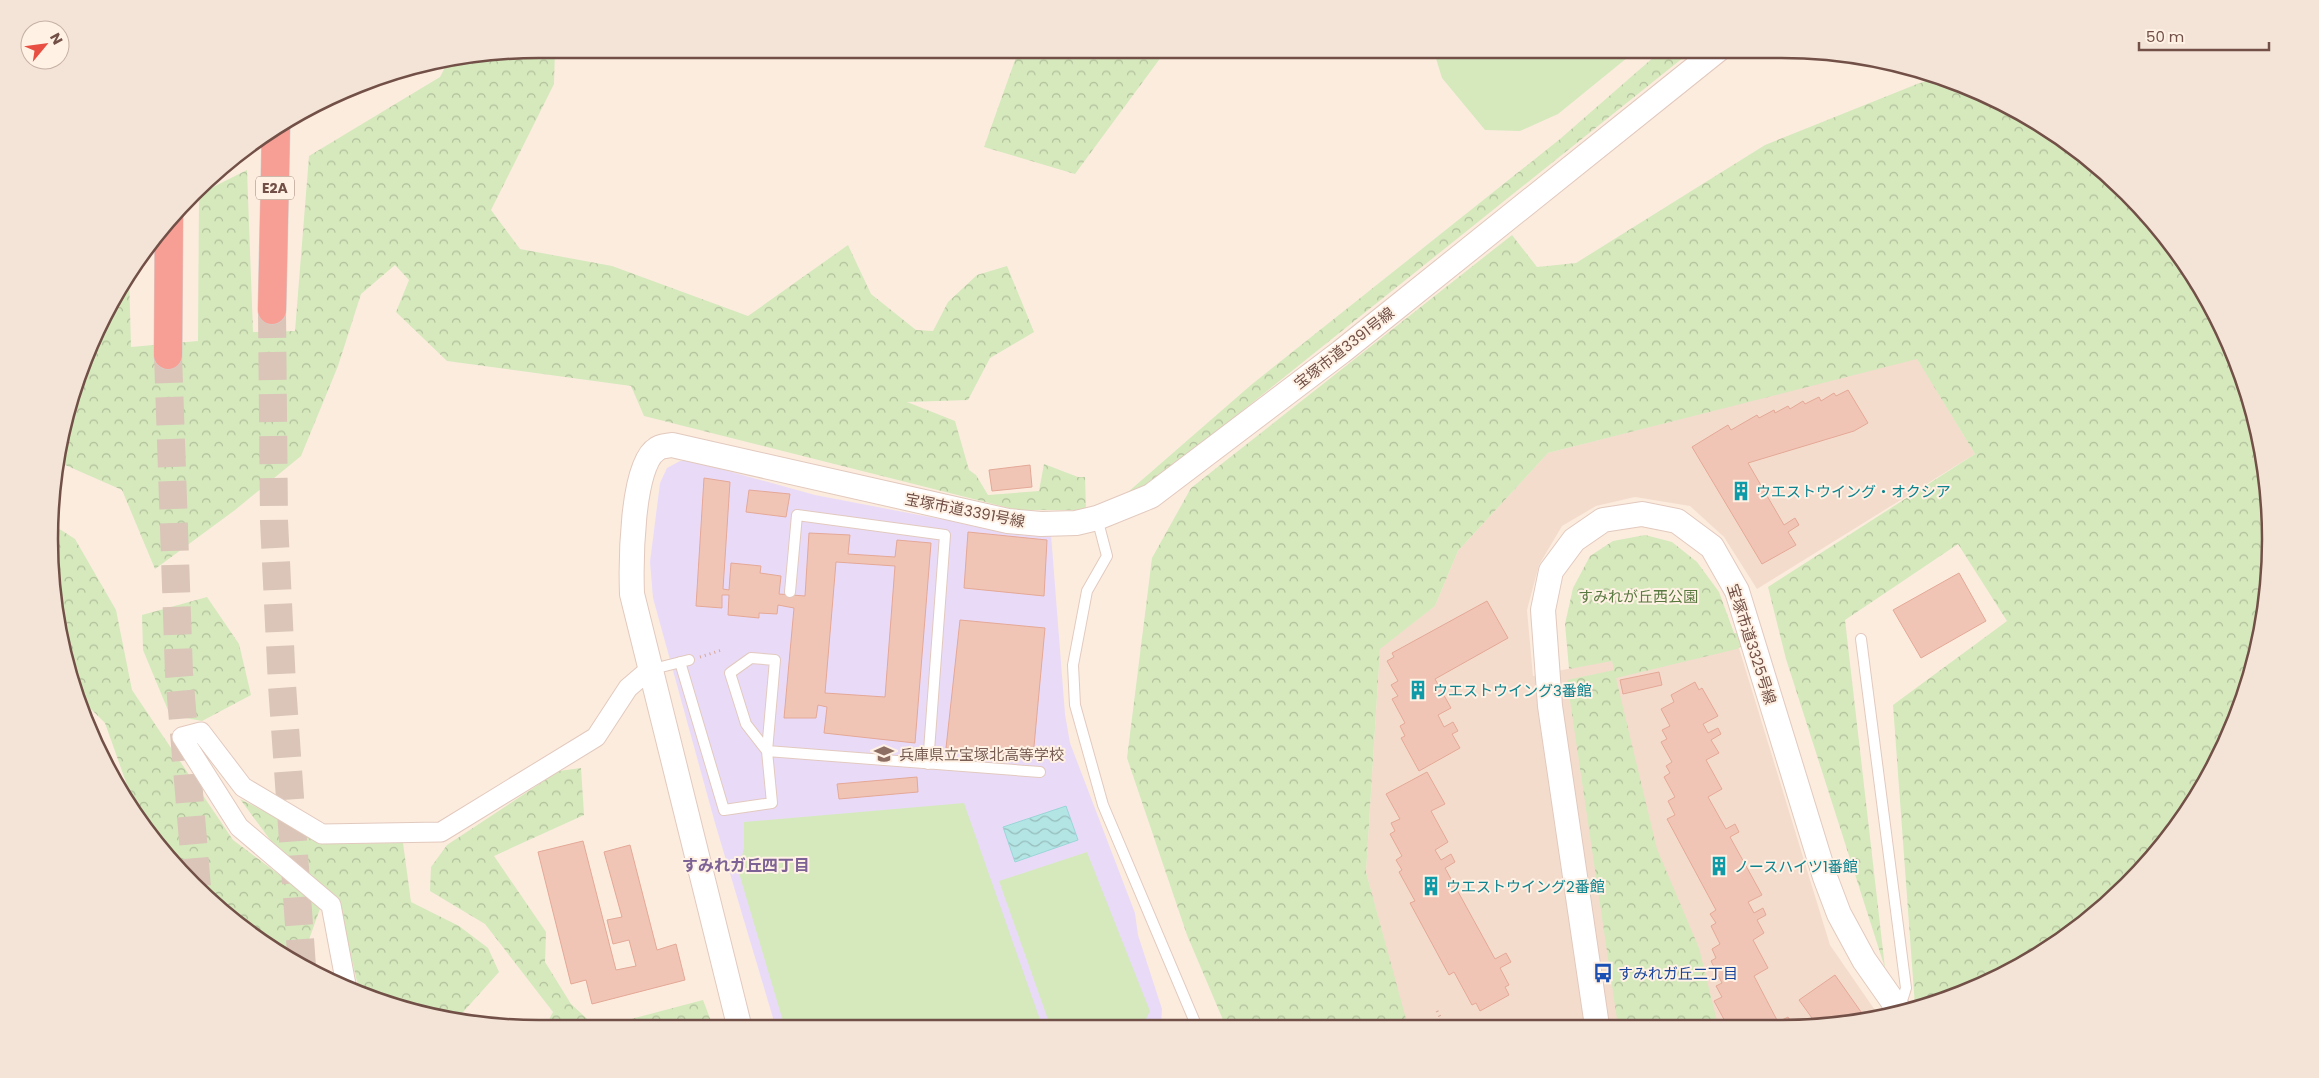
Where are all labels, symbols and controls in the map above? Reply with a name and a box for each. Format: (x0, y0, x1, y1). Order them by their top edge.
north arrow (20, 20, 70, 70)
scale bar (2139, 20, 2269, 52)
text: 50 m (2146, 26, 2184, 47)
text: N (45, 29, 68, 48)
road number: E2A (256, 177, 294, 200)
street label: 宝塚市道3391号線 (1289, 302, 1399, 394)
building icon: ウエストウイング・オクシア (1730, 480, 1752, 502)
place label: ウエストウイング・オクシア (1756, 481, 1951, 502)
street label: 宝塚市道3391号線 (903, 488, 1027, 532)
street label: 宝塚市道3325号線 (1723, 581, 1781, 707)
park label: すみれが丘西公園 (1578, 586, 1698, 607)
building icon: ウエストウイング3番館 (1407, 679, 1429, 701)
place label: ウエストウイング3番館 (1433, 680, 1592, 701)
school or university icon: 兵庫県立宝塚北高等学校 (873, 743, 895, 765)
place label: 兵庫県立宝塚北高等学校 (899, 744, 1064, 765)
district label: すみれガ丘四丁目 (682, 854, 810, 877)
building icon: ノースハイツ1番館 (1708, 855, 1730, 877)
place label: ノースハイツ1番館 (1734, 856, 1858, 877)
building icon: ウエストウイング2番館 (1420, 875, 1442, 897)
place label: ウエストウイング2番館 (1446, 876, 1605, 897)
bus stop icon: すみれガ丘二丁目 (1592, 962, 1614, 984)
place label: すみれガ丘二丁目 (1618, 963, 1738, 984)

